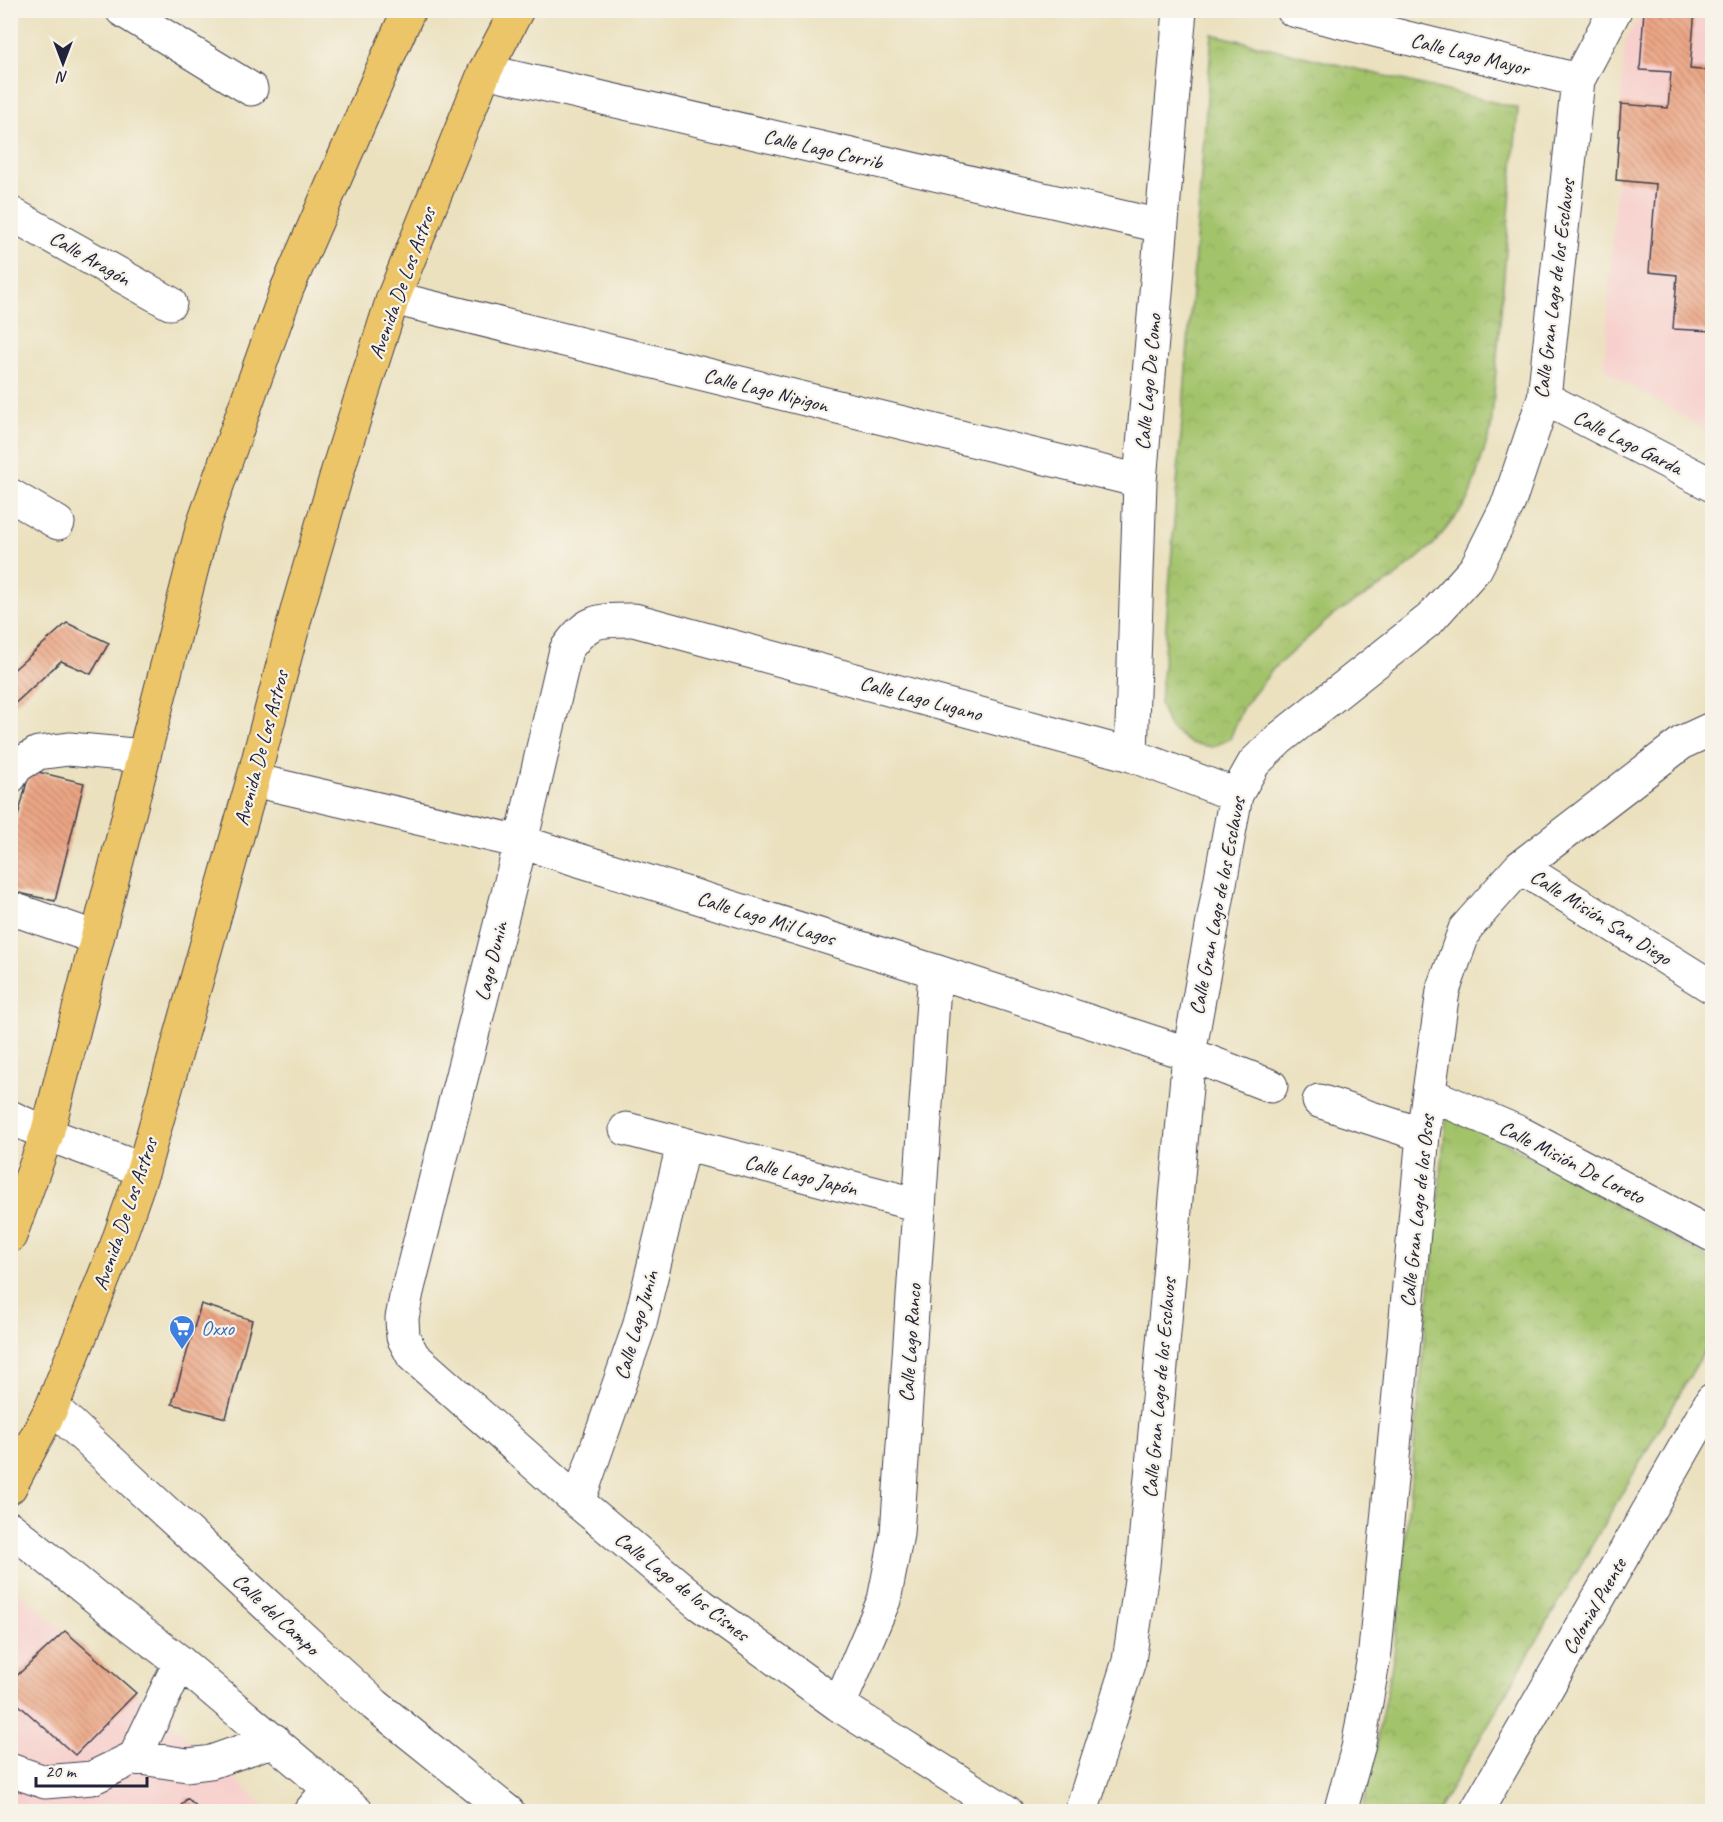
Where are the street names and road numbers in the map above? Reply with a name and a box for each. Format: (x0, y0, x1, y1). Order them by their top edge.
street label: Calle Lago Mayor (1408, 27, 1533, 82)
street label: Calle Lago Corrib (761, 123, 887, 176)
street label: Calle Gran Lago de los Esclavos (1528, 176, 1581, 400)
street label: Avenida De Los Astros (363, 202, 442, 362)
street label: Calle Aragón (45, 224, 136, 292)
street label: Calle Lago De Como (1129, 311, 1167, 451)
street label: Calle Lago Nipigon (701, 362, 833, 418)
street label: Calle Lago Garda (1569, 403, 1689, 482)
street label: Avenida De Los Astros (228, 666, 295, 828)
street label: Calle Lago Lugano (857, 669, 986, 727)
street label: Calle Gran Lago de los Esclavos (1183, 793, 1251, 1017)
street label: Calle Misión San Diego (1526, 863, 1678, 972)
street label: Calle Lago Mil Lagos (694, 885, 840, 952)
street label: Lago Dunin (469, 917, 514, 1003)
street label: Calle Gran Lago de los Osos (1394, 1112, 1440, 1308)
street label: Calle Misión De Loreto (1495, 1114, 1650, 1211)
street label: Avenida De Los Astros (87, 1133, 164, 1293)
street label: Calle Lago Japón (742, 1148, 861, 1202)
street label: Calle Lago Junín (608, 1267, 664, 1383)
street label: Calle Gran Lago de los Esclavos (1136, 1275, 1182, 1499)
street label: Calle Lago Ranco (893, 1281, 927, 1403)
street label: Calle Lago de los Cisnes (610, 1525, 756, 1648)
street label: Colonial Puente (1556, 1551, 1633, 1659)
street label: Calle del Campo (227, 1567, 327, 1662)

